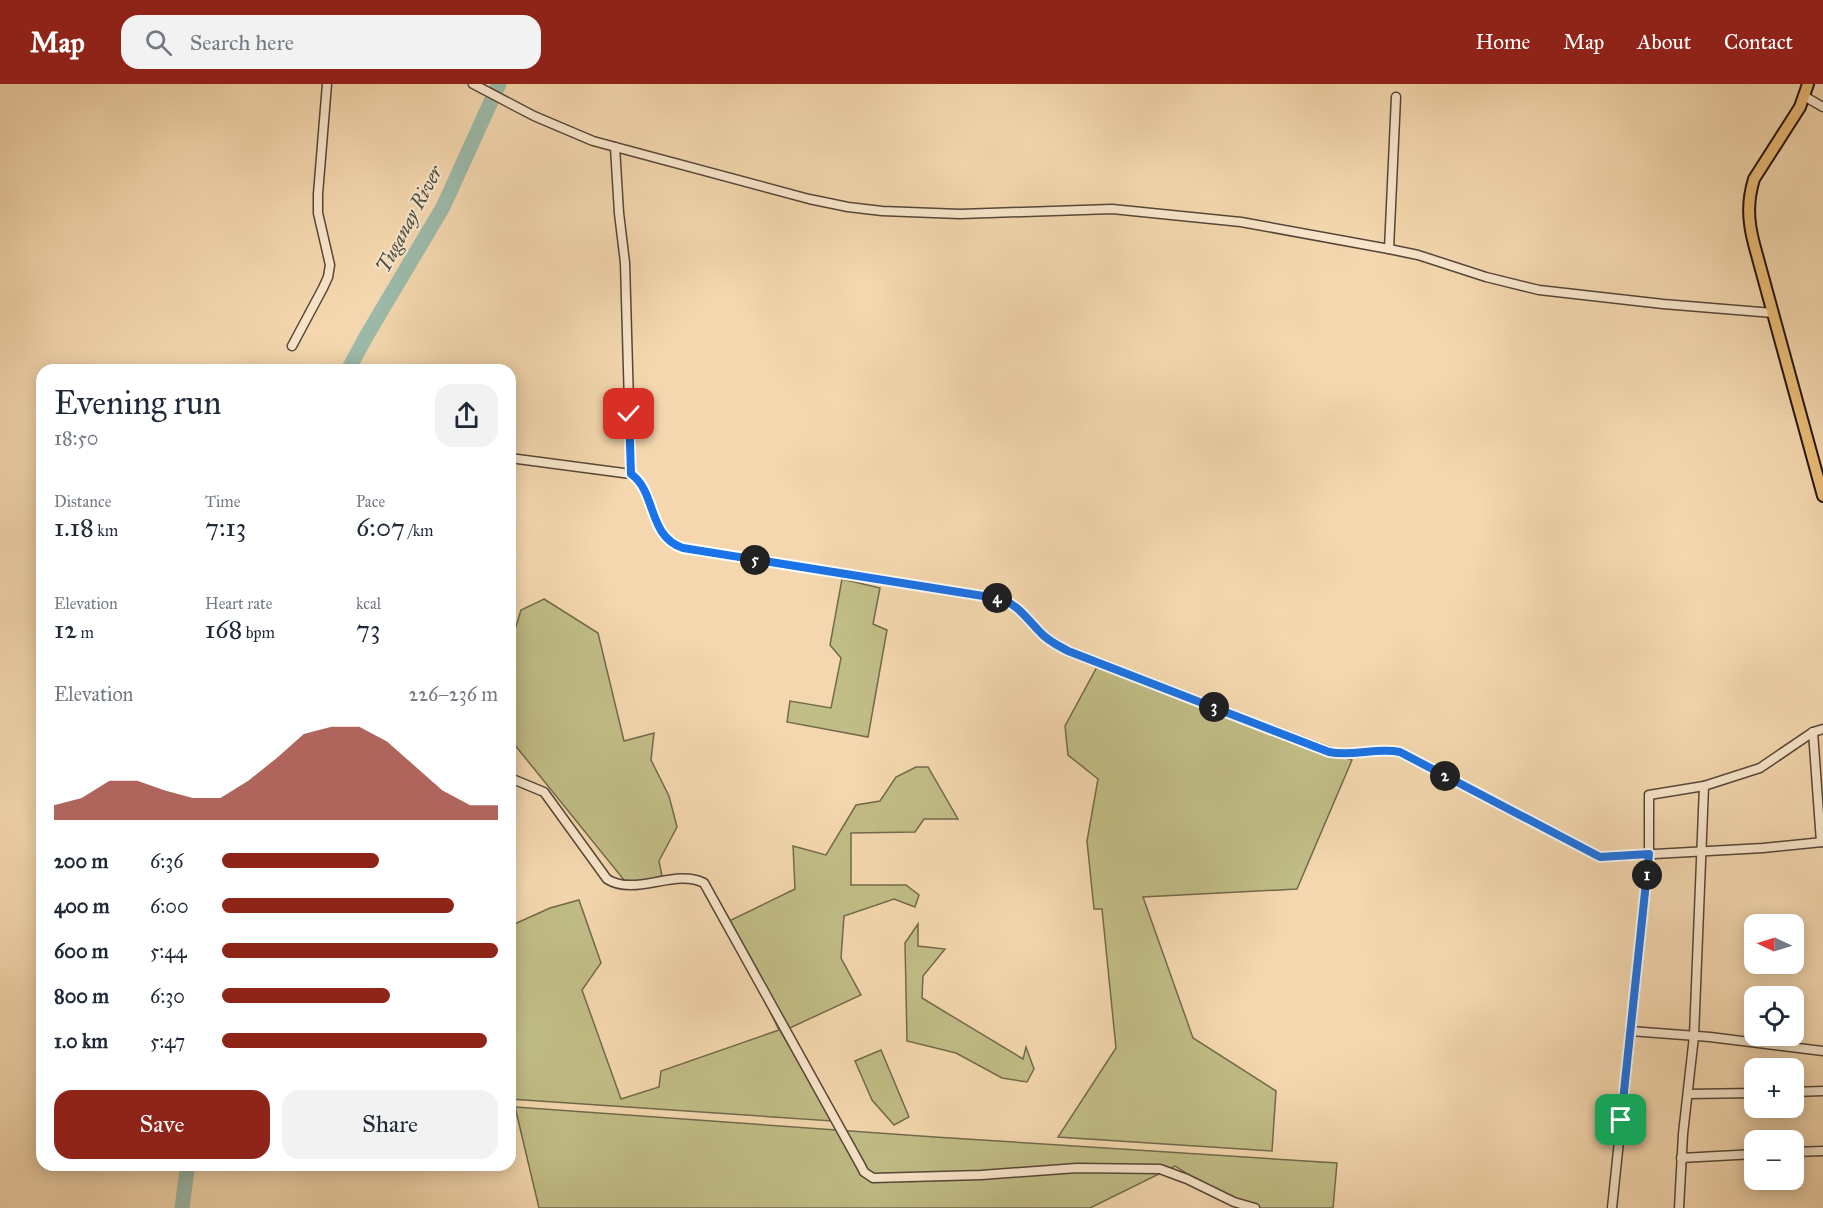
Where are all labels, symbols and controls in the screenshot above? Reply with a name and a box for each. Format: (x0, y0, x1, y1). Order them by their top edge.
search box (121, 15, 541, 69)
text: Map (30, 25, 85, 60)
icon: search (142, 26, 175, 59)
text: Search here (190, 29, 294, 56)
text: Home (1475, 29, 1530, 55)
text: Map (1563, 29, 1604, 55)
text: About (1637, 29, 1691, 55)
text: Contact (1724, 29, 1793, 55)
water label: Tuganay River (371, 160, 448, 277)
text: Evening run (54, 383, 221, 423)
button: share (435, 384, 498, 447)
pin (603, 388, 654, 439)
icon: check (612, 397, 645, 430)
text: 18:50 (54, 426, 99, 450)
text: Distance (54, 492, 111, 511)
text: Time (205, 492, 240, 511)
text: Pace (356, 492, 385, 511)
text: 1.18 (54, 511, 94, 543)
text: 7:13 (205, 511, 246, 543)
text: 6:07 (356, 511, 405, 543)
text: km (94, 521, 118, 540)
text: /km (405, 521, 434, 540)
pin: 5 (740, 545, 770, 575)
text: 5 (751, 550, 759, 569)
pin: 4 (982, 583, 1012, 613)
text: 4 (993, 588, 1001, 607)
text: Elevation (54, 594, 118, 613)
text: Heart rate (205, 594, 272, 613)
text: kcal (356, 594, 381, 613)
text: 12 (54, 613, 77, 645)
text: 168 (205, 613, 242, 645)
text: 73 (356, 613, 380, 645)
text: m (77, 623, 94, 642)
text: bpm (242, 623, 275, 642)
text: Elevation (54, 682, 133, 706)
text: 226–236 m (408, 682, 498, 706)
pin: 3 (1199, 692, 1229, 722)
text: 3 (1211, 697, 1217, 716)
pin: 2 (1430, 761, 1460, 791)
text: 2 (1441, 766, 1449, 785)
text: 200 m (54, 849, 108, 873)
text: 6:36 (150, 849, 184, 873)
pin: 1 (1632, 860, 1662, 890)
text: 1 (1644, 865, 1650, 884)
text: 400 m (54, 894, 110, 918)
text: 6:00 (150, 894, 189, 918)
north arrow (1744, 914, 1804, 974)
map controls (1744, 914, 1804, 1190)
text: 600 m (54, 939, 109, 963)
text: 5:44 (150, 939, 187, 963)
text: 800 m (54, 984, 109, 1008)
text: 6:30 (150, 984, 185, 1008)
button: locate (1744, 986, 1804, 1046)
text: 1.0 km (54, 1029, 108, 1053)
text: 5:47 (150, 1029, 185, 1053)
button: + (1744, 1058, 1804, 1118)
button: Save (54, 1090, 270, 1159)
button: Share (282, 1090, 498, 1159)
pin (1595, 1094, 1646, 1145)
icon: arrive (1604, 1103, 1637, 1136)
button: − (1744, 1130, 1804, 1190)

